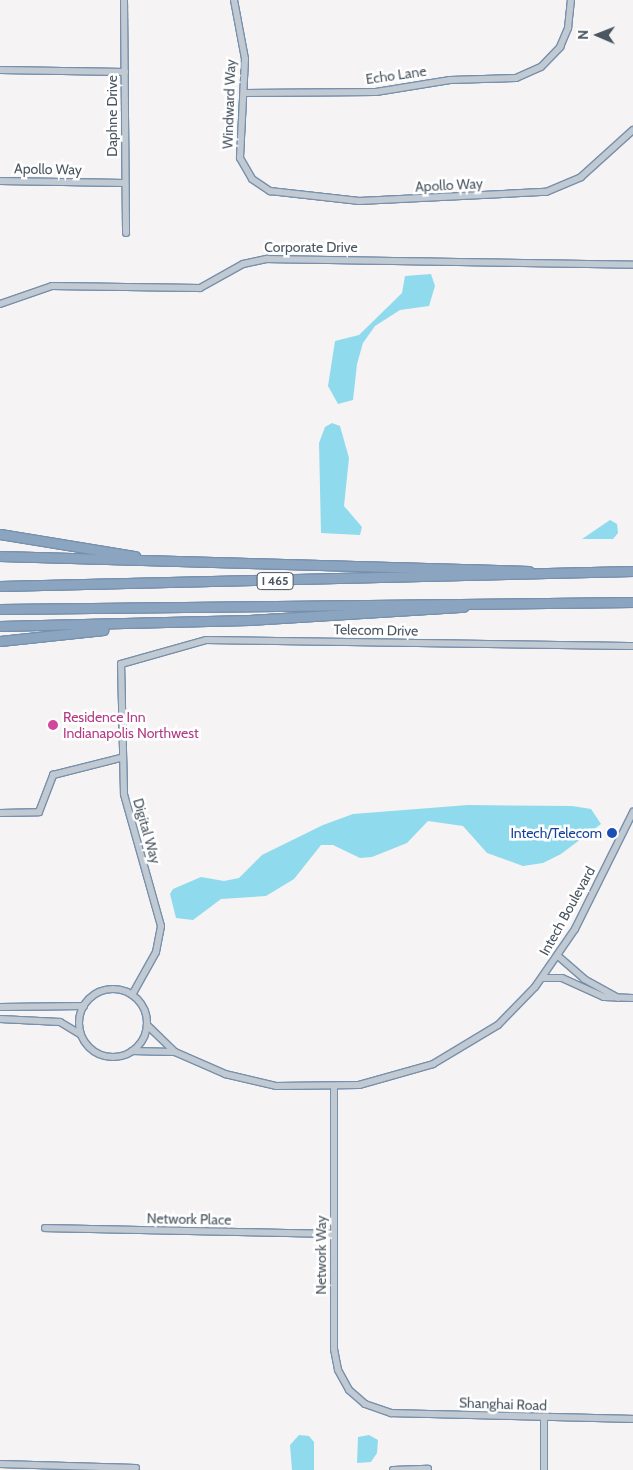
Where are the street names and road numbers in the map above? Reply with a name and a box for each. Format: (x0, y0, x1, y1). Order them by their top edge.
street label: Windward Way (219, 59, 239, 149)
street label: Echo Lane (365, 62, 427, 88)
street label: Daphne Drive (104, 75, 120, 157)
street label: Apollo Way (14, 160, 82, 178)
street label: Apollo Way (415, 175, 483, 195)
street label: Corporate Drive (264, 239, 358, 255)
road number: I 465 (256, 572, 294, 590)
street label: Telecom Drive (334, 621, 418, 639)
street label: Digital Way (130, 796, 164, 866)
street label: Intech Boulevard (536, 863, 598, 959)
street label: Network Place (147, 1210, 231, 1228)
street label: Network Way (313, 1215, 329, 1295)
street label: Shanghai Road (459, 1394, 547, 1414)

